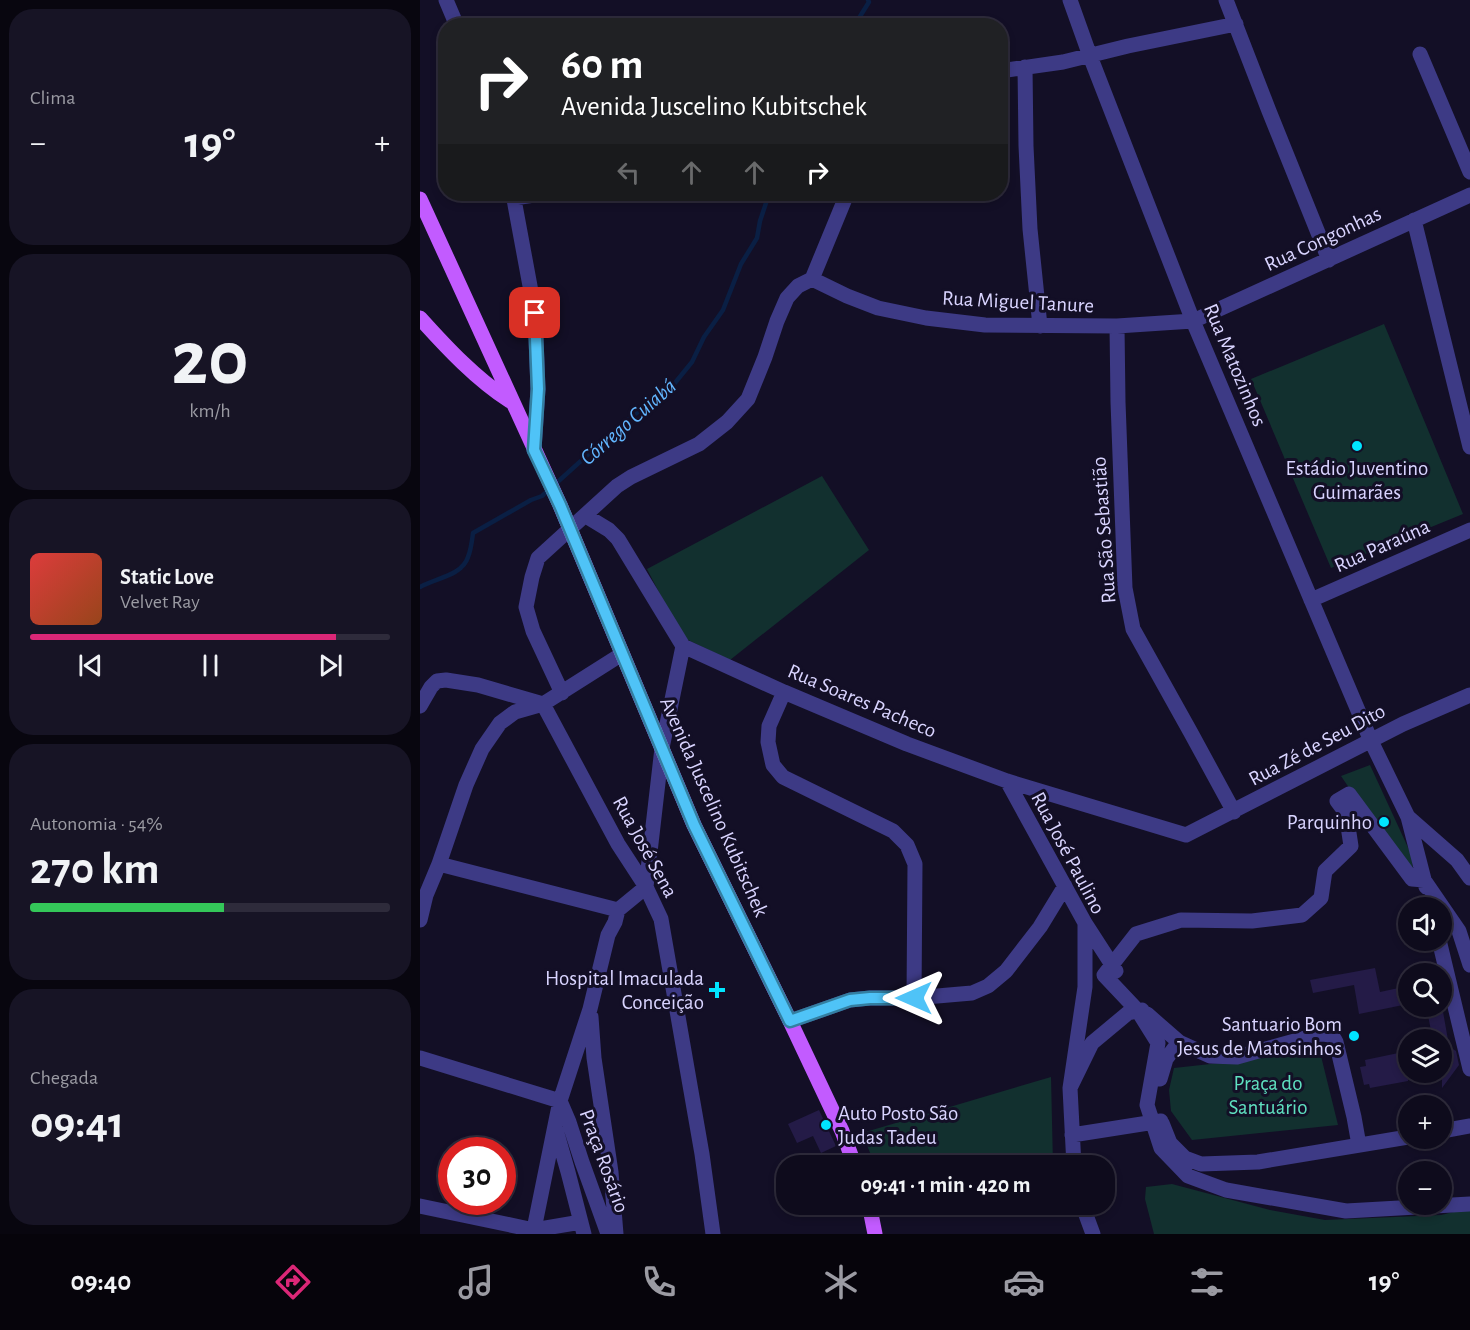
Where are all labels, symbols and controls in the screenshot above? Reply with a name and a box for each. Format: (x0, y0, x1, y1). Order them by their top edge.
icon: right (462, 42, 540, 120)
text: 60 m (561, 44, 643, 86)
text: Clima (30, 88, 75, 108)
text: Avenida Juscelino Kubitschek (561, 93, 867, 120)
text: 19° (184, 121, 236, 166)
text: − (30, 127, 46, 160)
text: + (374, 127, 390, 160)
icon: left (612, 156, 645, 189)
icon: ahead (675, 156, 708, 189)
icon: ahead (738, 156, 771, 189)
icon: right (801, 156, 834, 189)
street label: Rua Congonhas (1261, 203, 1385, 275)
pin (509, 287, 560, 338)
street label: Rua Miguel Tanure (941, 288, 1095, 316)
icon: arrive (518, 296, 551, 329)
street label: Rua Matozinhos (1200, 301, 1270, 429)
text: 20 (171, 321, 249, 399)
water label: Córrego Cuiabá (576, 375, 680, 469)
text: km/h (189, 401, 231, 421)
marker: Estádio Juventino Guimarães (1350, 439, 1364, 453)
street label: Rua São Sebastião (1088, 456, 1120, 604)
place label: Estádio Juventino Guimarães (1286, 458, 1428, 503)
street label: Rua Paraúna (1331, 515, 1433, 576)
text: Static Love (120, 566, 214, 588)
text: Velvet Ray (120, 592, 200, 612)
icon: previous (74, 649, 107, 682)
icon: pause (194, 649, 227, 682)
icon: next (314, 649, 347, 682)
street label: Rua Soares Pacheco (785, 660, 939, 742)
street label: Avenida Juscelino Kubitschek (656, 694, 772, 920)
street label: Rua Zé de Seu Dito (1245, 700, 1389, 790)
street label: Rua José Paulino (1027, 789, 1109, 917)
street label: Rua José Sena (609, 793, 682, 901)
place label: Parquinho (1287, 812, 1372, 833)
text: Autonomia · 54% (30, 814, 163, 834)
marker: Parquinho (1377, 815, 1391, 829)
text: 270 km (30, 847, 159, 892)
map controls (1398, 897, 1452, 1215)
button: sound (1398, 897, 1452, 951)
button: search (1398, 963, 1452, 1017)
position arrow (882, 966, 946, 1030)
place label: Hospital Imaculada Conceição (545, 968, 704, 1013)
marker: Hospital Imaculada Conceição (708, 981, 726, 999)
place label: Santuario Bom Jesus de Matosinhos (1177, 1014, 1342, 1059)
marker: Santuario Bom Jesus de Matosinhos (1347, 1029, 1361, 1043)
button: layers (1398, 1029, 1452, 1083)
text: Chegada (30, 1068, 98, 1088)
park label: Praça do Santuário (1229, 1073, 1307, 1118)
button: + (1398, 1095, 1452, 1149)
text: 09:41 (30, 1101, 124, 1146)
place label: Auto Posto São Judas Tadeu (838, 1103, 958, 1148)
street label: Praça Rosário (576, 1106, 632, 1216)
marker: Auto Posto São Judas Tadeu (819, 1118, 833, 1132)
speed limit sign: 30 (438, 1137, 516, 1215)
button: − (1398, 1161, 1452, 1215)
text: 09:41 · 1 min · 420 m (861, 1174, 1030, 1196)
icon: directions (272, 1261, 314, 1303)
icon: music (455, 1261, 497, 1303)
icon: phone (638, 1261, 680, 1303)
icon: climate (820, 1261, 862, 1303)
icon: car (1003, 1261, 1045, 1303)
icon: filters (1186, 1261, 1228, 1303)
text: 09:40 (70, 1268, 131, 1295)
text: 19° (1369, 1268, 1400, 1295)

